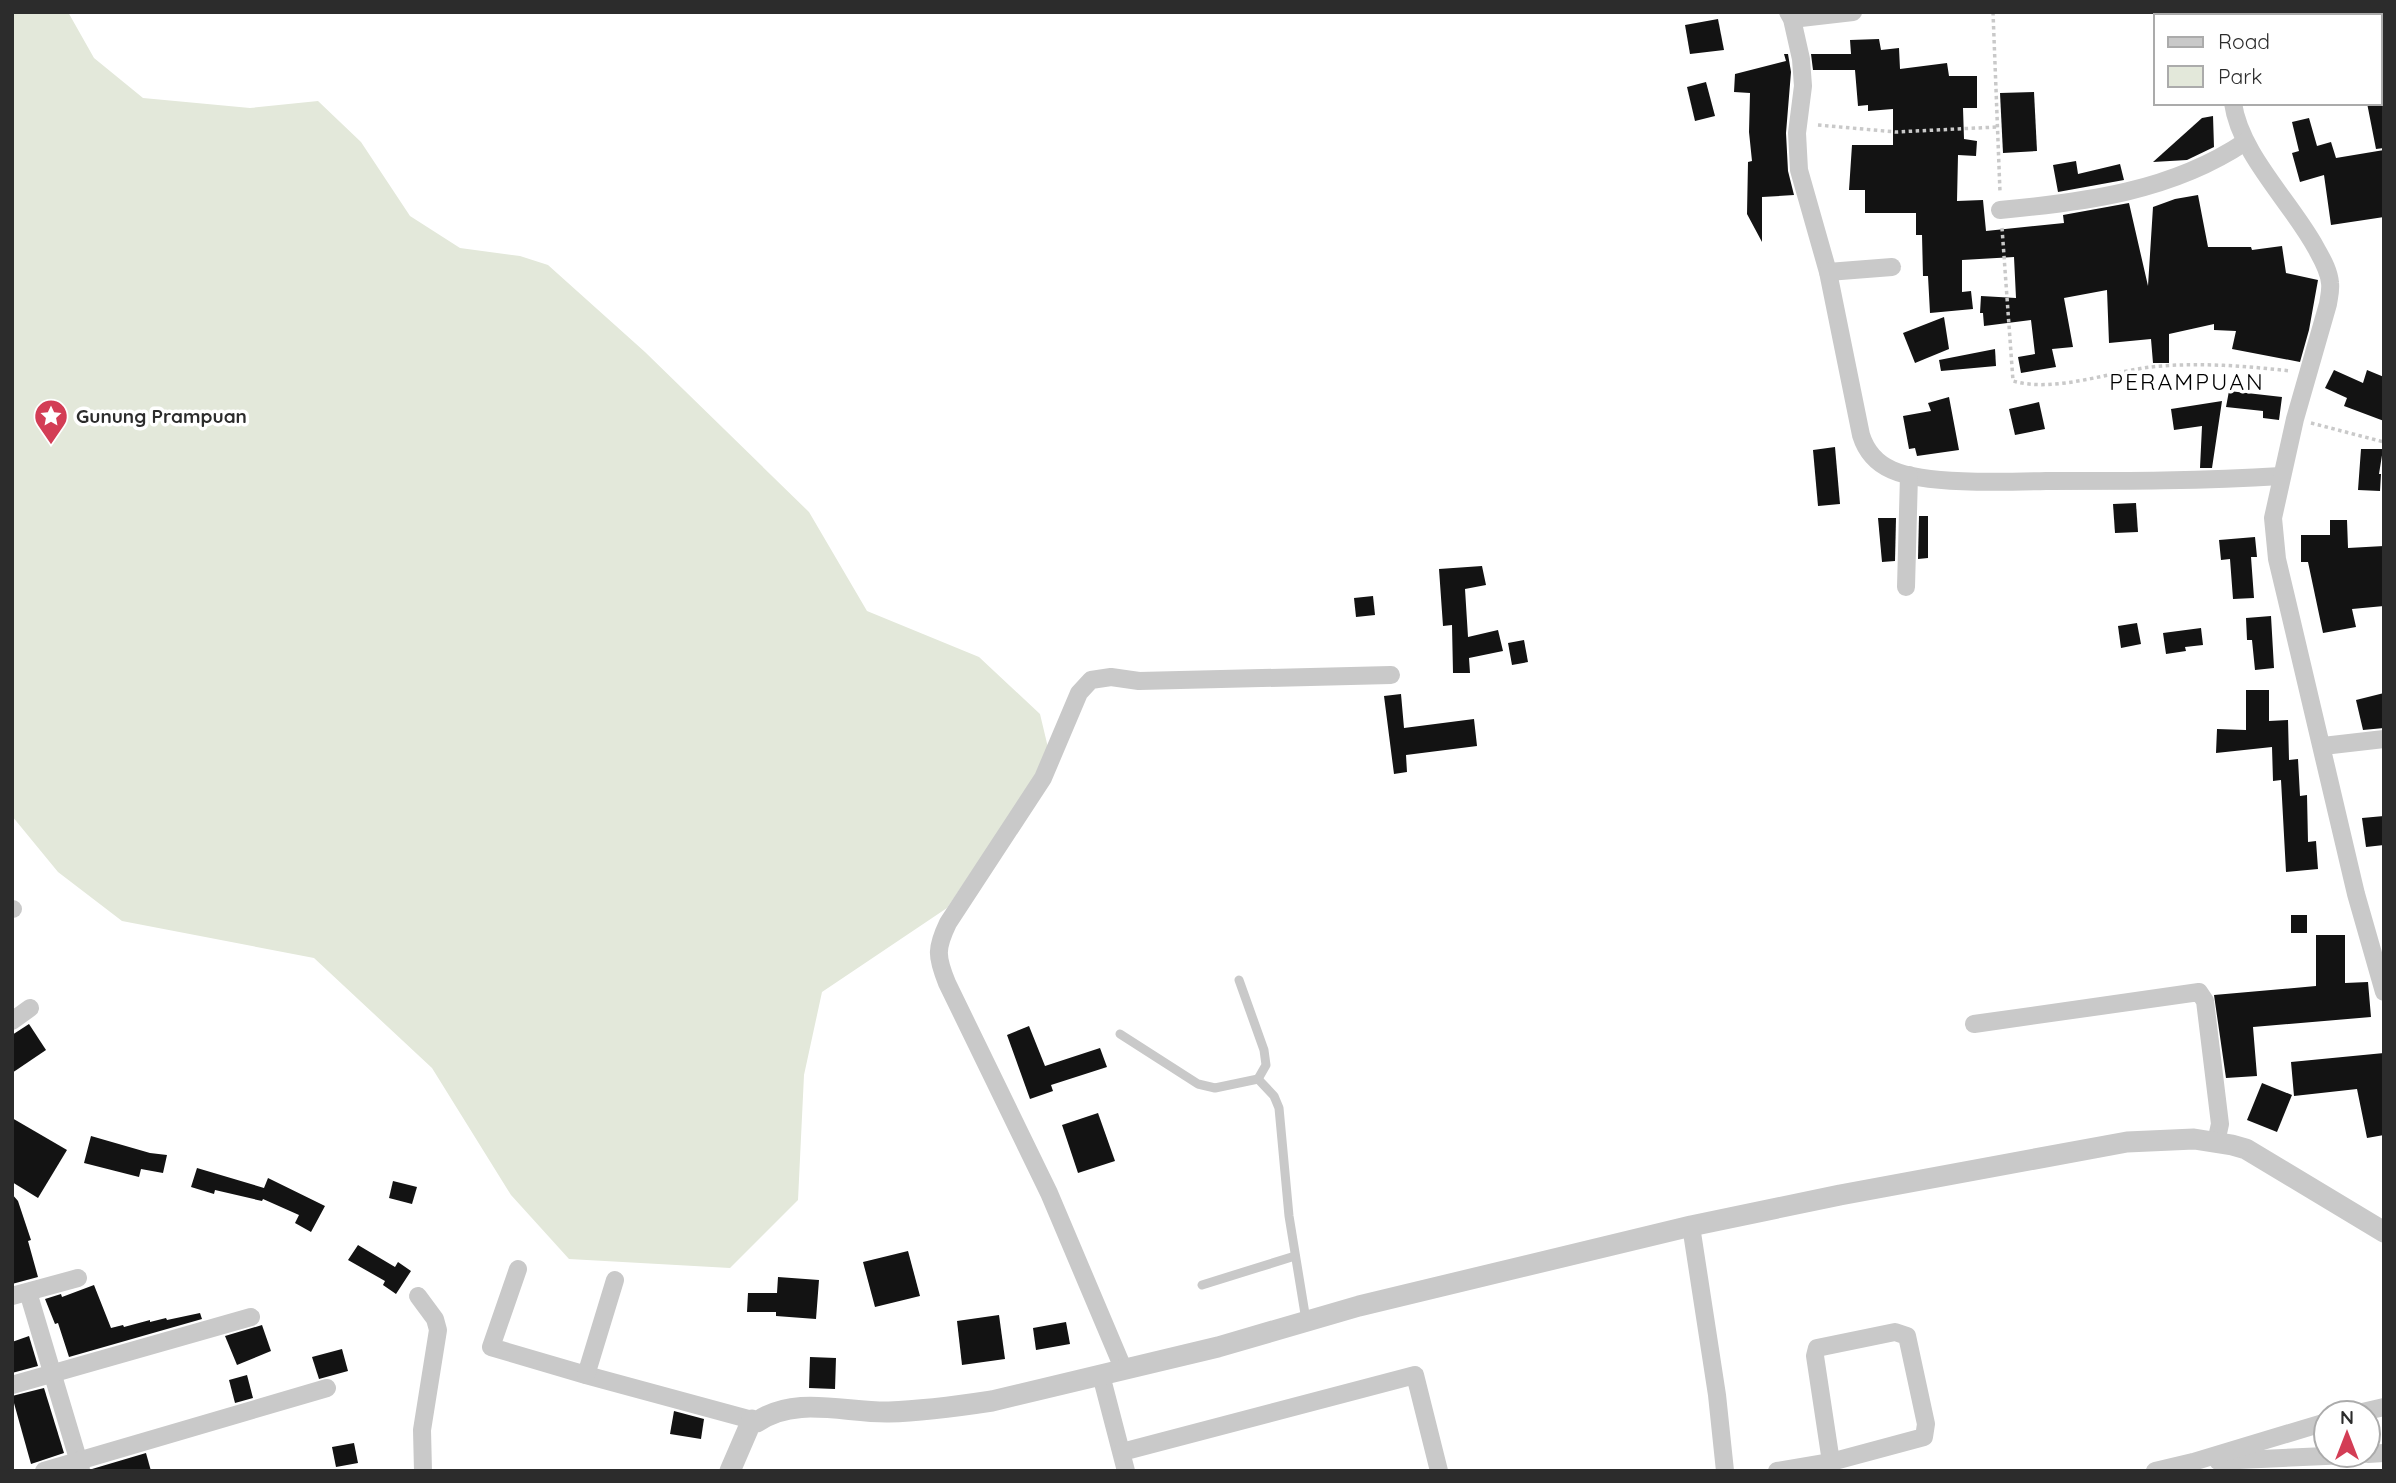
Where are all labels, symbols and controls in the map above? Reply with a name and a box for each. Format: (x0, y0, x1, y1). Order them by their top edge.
legend (2154, 14, 2382, 105)
text: Road (2218, 28, 2270, 54)
text: Park (2218, 63, 2262, 89)
district label: PERAMPUAN (2109, 367, 2265, 396)
place icon: Gunung Prampuan (32, 397, 70, 446)
place label: Gunung Prampuan (76, 404, 247, 428)
north arrow (2312, 1399, 2382, 1469)
text: N (2340, 1405, 2354, 1429)

